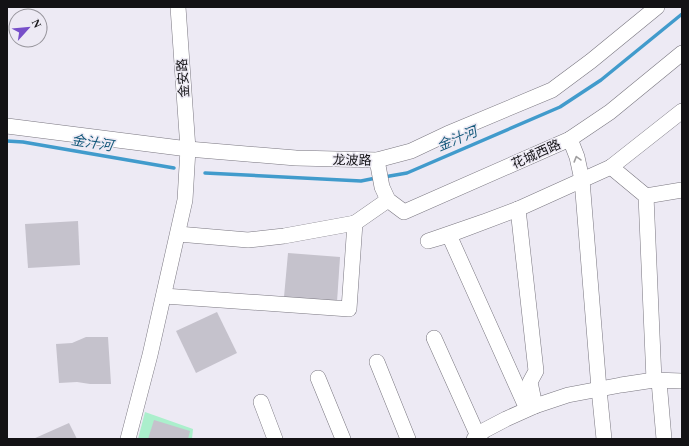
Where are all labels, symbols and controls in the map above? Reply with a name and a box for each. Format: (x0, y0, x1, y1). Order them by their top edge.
north arrow (8, 8, 48, 48)
text: N (30, 17, 44, 30)
street label: 金安路 (174, 58, 192, 98)
water label: 金汁河 (435, 123, 482, 154)
water label: 金汁河 (70, 132, 117, 154)
street label: 花城西路 (509, 137, 563, 171)
street label: 龙波路 (332, 152, 372, 168)
one-way arrow (574, 156, 582, 163)

